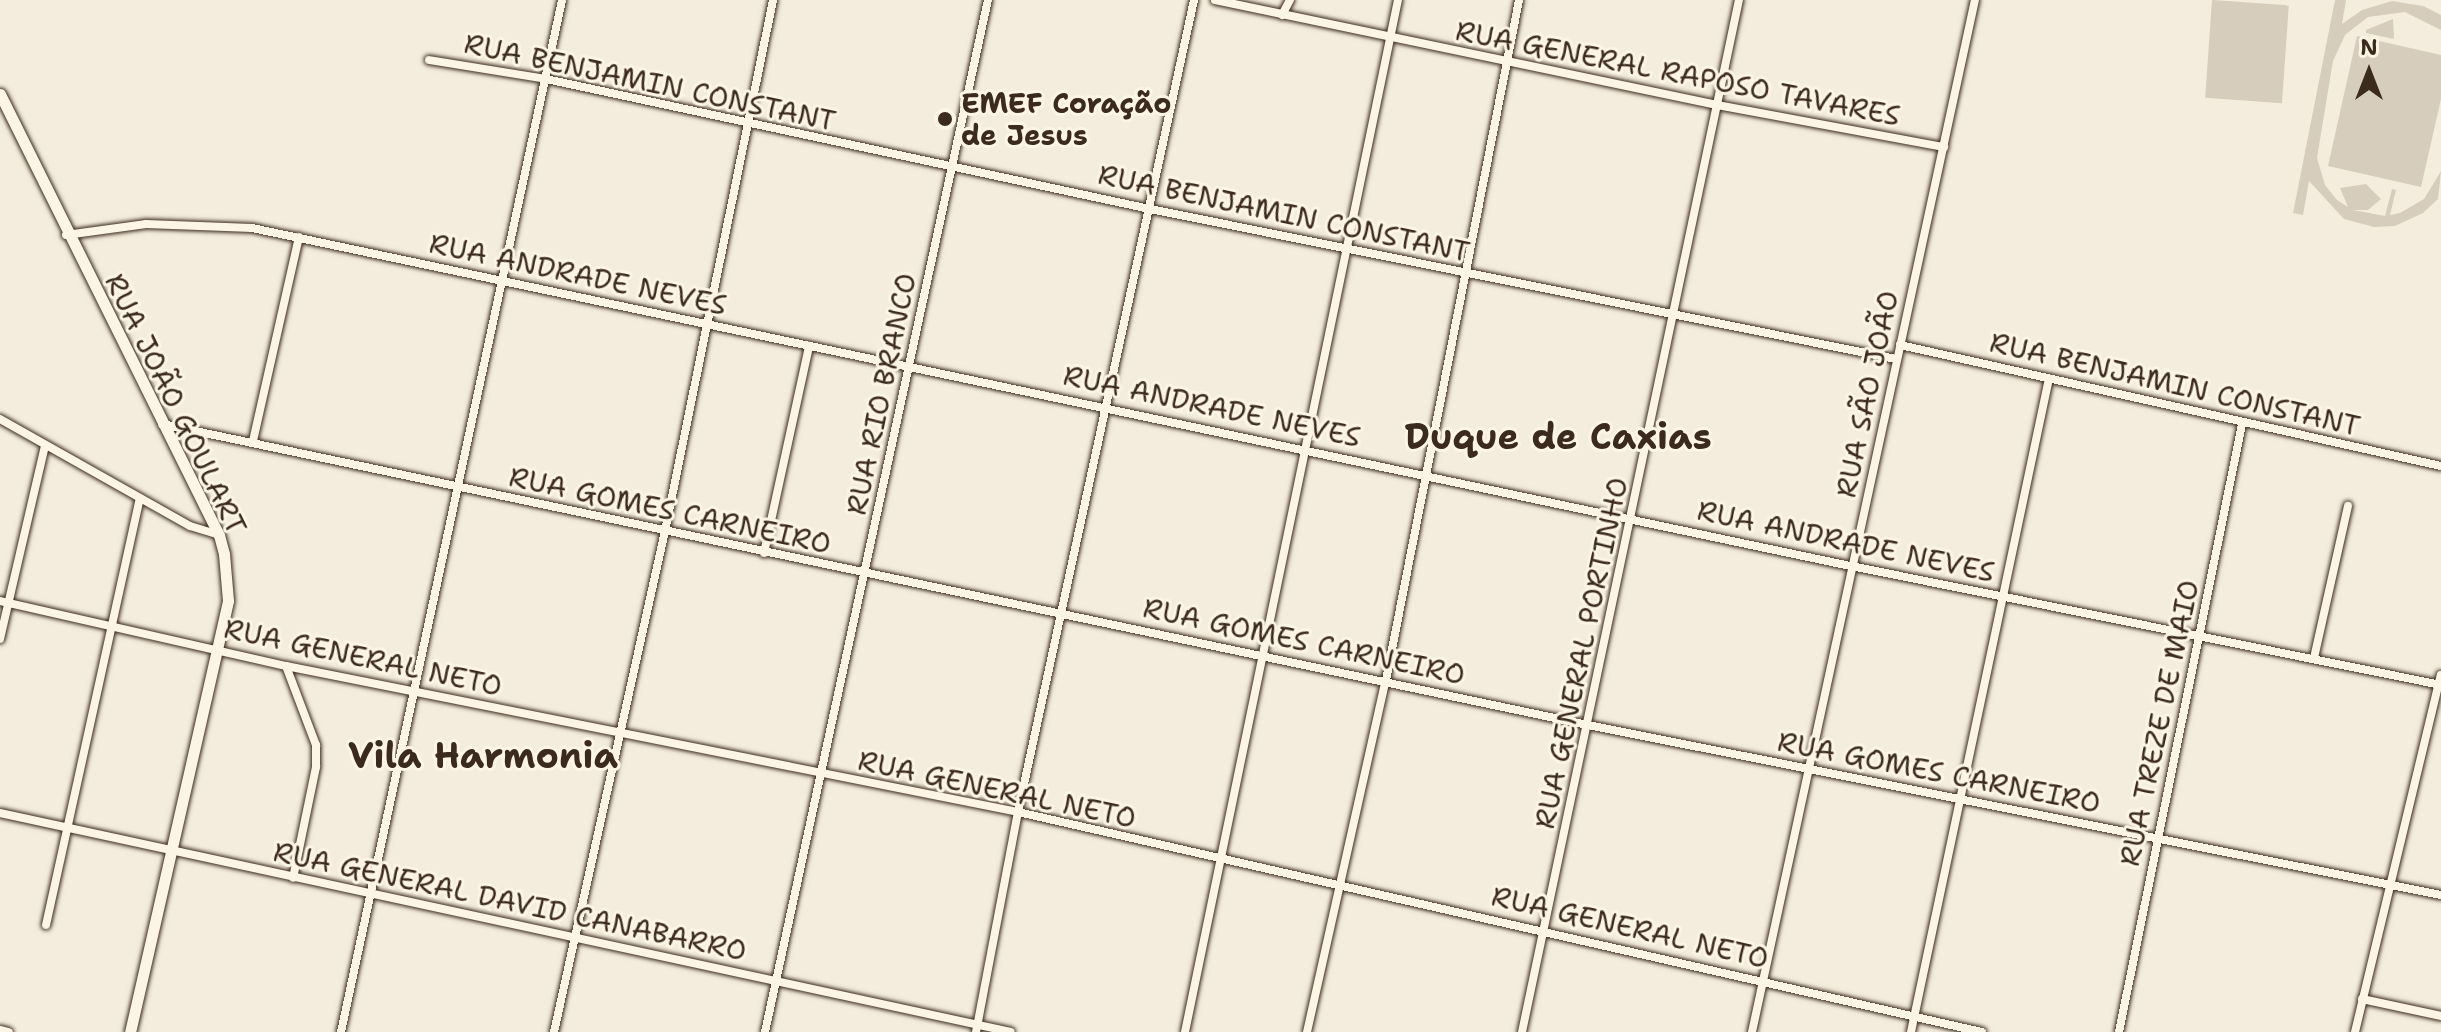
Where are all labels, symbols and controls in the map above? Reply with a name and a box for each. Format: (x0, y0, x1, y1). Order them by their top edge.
street label: RUA GENERAL RAPOSO TAVARES (1453, 13, 1903, 133)
street label: RUA BENJAMIN CONSTANT (461, 26, 839, 138)
north arrow (2329, 32, 2409, 112)
text: N (2360, 33, 2378, 62)
place label: EMEF Coração de Jesus (961, 86, 1171, 152)
marker: EMEF Coração de Jesus (936, 110, 954, 128)
street label: RUA BENJAMIN CONSTANT (1095, 157, 1473, 269)
street label: RUA ANDRADE NEVES (426, 226, 730, 322)
street label: RUA JOÃO GOULART (98, 268, 254, 540)
street label: RUA RIO BRANCO (839, 270, 923, 518)
street label: RUA SÃO JOÃO (1829, 288, 1905, 500)
street label: RUA BENJAMIN CONSTANT (1987, 325, 2363, 443)
street label: RUA ANDRADE NEVES (1060, 358, 1364, 454)
district label: Duque de Caxias (1404, 415, 1712, 459)
street label: RUA GOMES CARNEIRO (506, 459, 834, 561)
street label: RUA GENERAL PORTINHO (1527, 474, 1635, 832)
street label: RUA ANDRADE NEVES (1694, 493, 1998, 589)
street label: RUA TREZE DE MAIO (2112, 577, 2206, 869)
street label: RUA GOMES CARNEIRO (1140, 590, 1468, 692)
street label: RUA GENERAL NETO (221, 611, 505, 703)
street label: RUA GOMES CARNEIRO (1775, 724, 2103, 820)
district label: Vila Harmonia (348, 734, 618, 778)
street label: RUA GENERAL NETO (855, 743, 1139, 835)
street label: RUA GENERAL DAVID CANABARRO (270, 834, 750, 968)
street label: RUA GENERAL NETO (1488, 879, 1772, 975)

